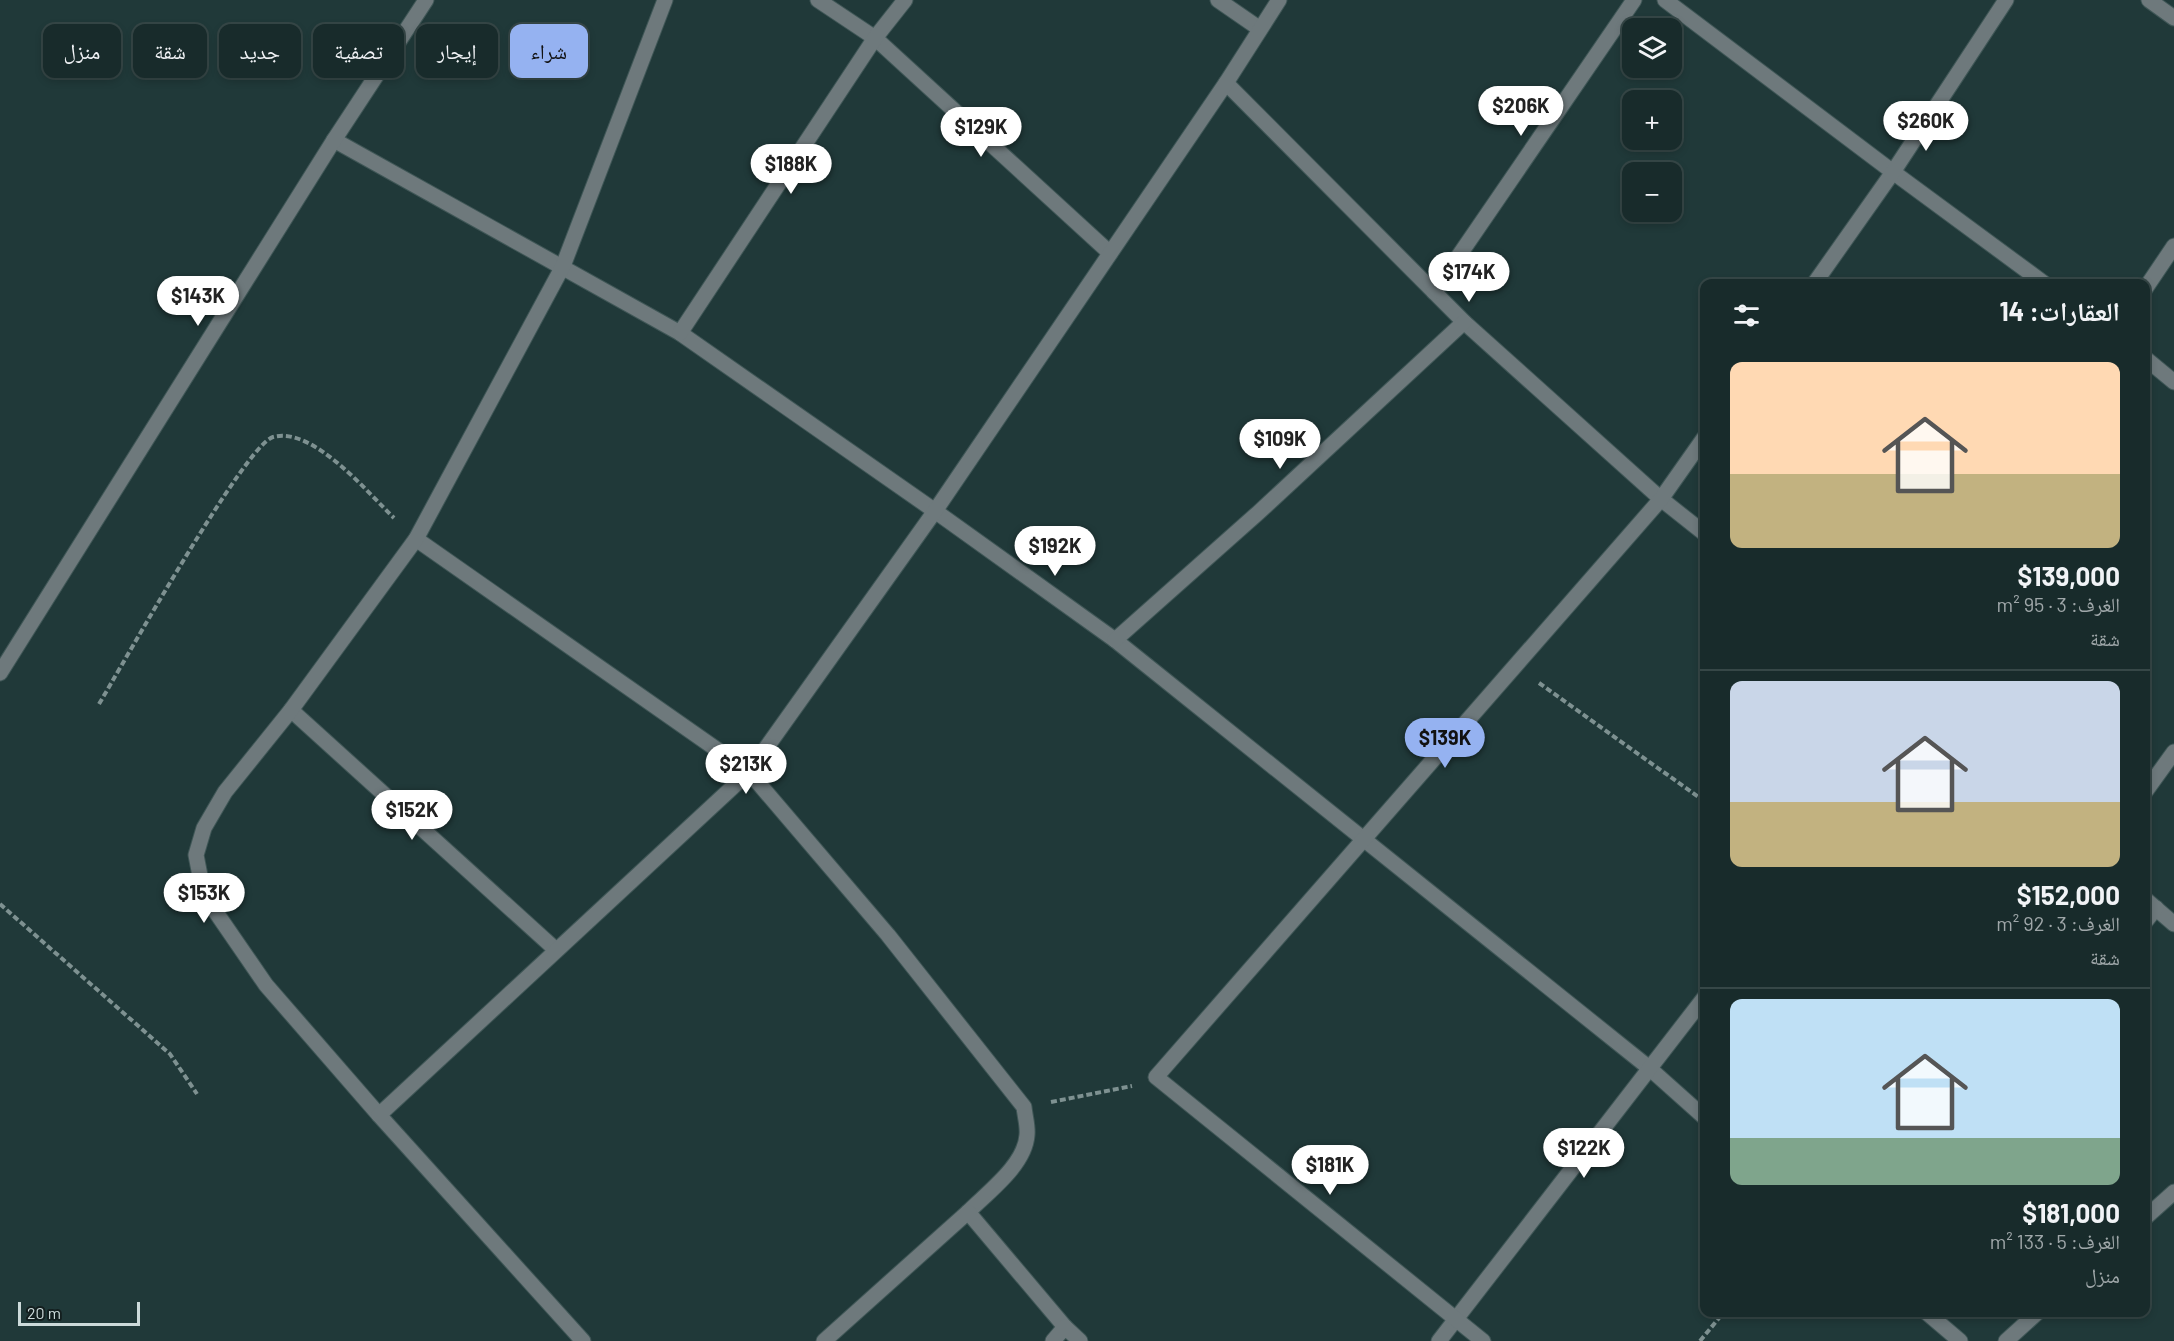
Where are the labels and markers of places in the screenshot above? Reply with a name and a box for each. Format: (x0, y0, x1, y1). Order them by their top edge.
pin: $206K (1479, 86, 1563, 137)
pin: $260K (1884, 101, 1968, 152)
pin: $129K (939, 107, 1023, 158)
pin: $188K (749, 144, 833, 195)
pin: $174K (1427, 252, 1511, 303)
pin: $143K (156, 276, 240, 327)
pin: $109K (1238, 419, 1322, 470)
pin: $192K (1013, 526, 1097, 577)
pin: $139K (1403, 718, 1487, 769)
pin: $213K (704, 744, 788, 795)
pin: $152K (370, 790, 454, 841)
pin: $153K (162, 873, 246, 924)
pin: $122K (1542, 1128, 1626, 1179)
pin: $181K (1288, 1145, 1372, 1196)

